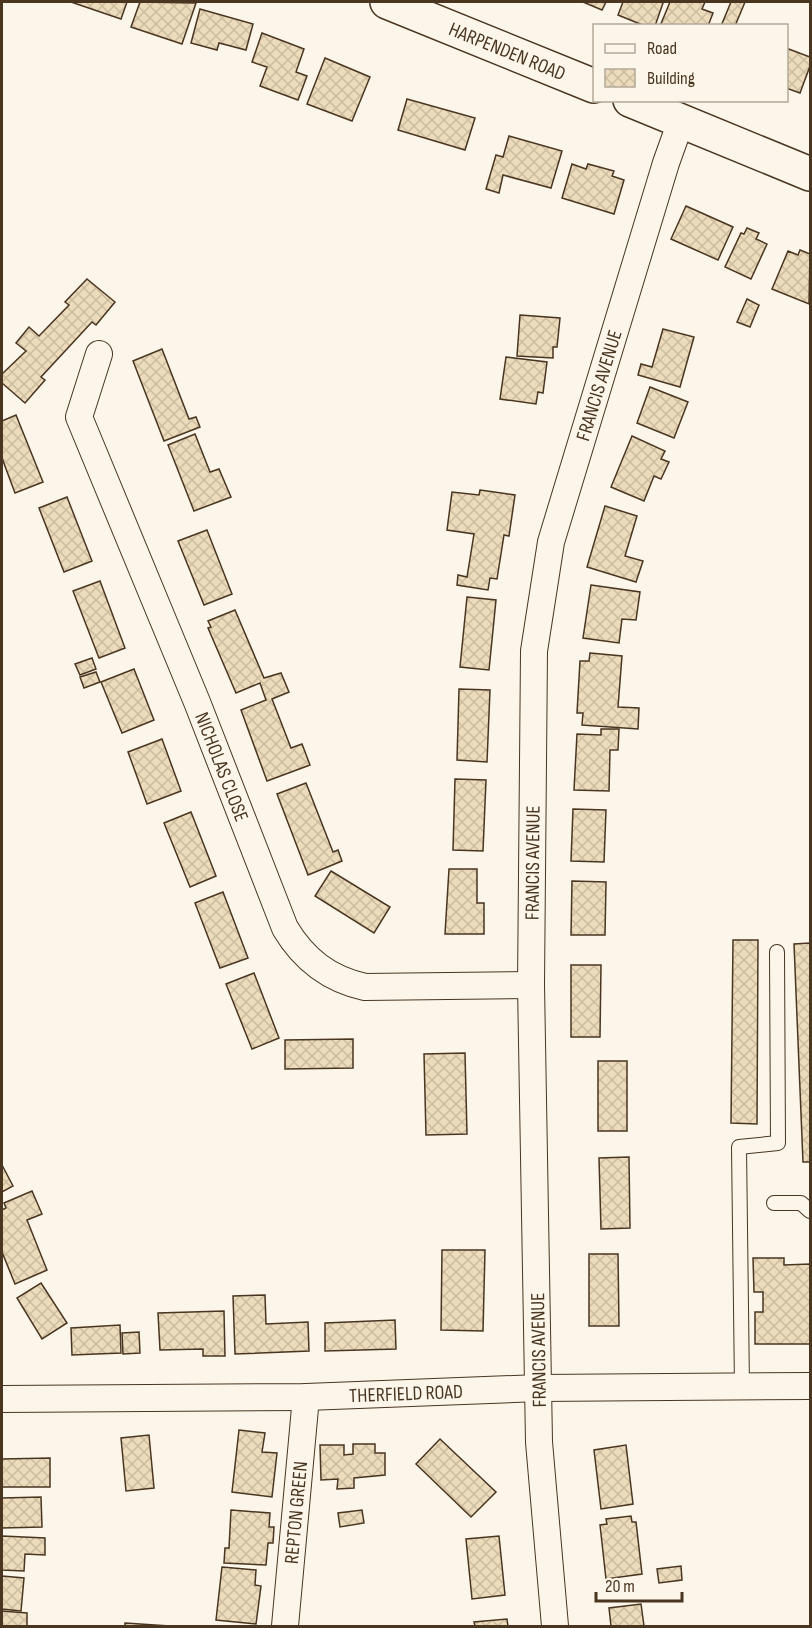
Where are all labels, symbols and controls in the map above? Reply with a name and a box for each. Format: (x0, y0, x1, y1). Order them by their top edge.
street label: HARPENDEN ROAD (445, 17, 569, 86)
legend (593, 24, 788, 102)
text: Road (647, 38, 677, 59)
text: Building (647, 68, 695, 89)
street label: FRANCIS AVENUE (571, 327, 628, 444)
street label: NICHOLAS CLOSE (189, 709, 253, 825)
street label: FRANCIS AVENUE (521, 805, 546, 920)
street label: FRANCIS AVENUE (526, 1292, 552, 1408)
street label: THERFIELD ROAD (349, 1380, 463, 1408)
street label: REPTON GREEN (280, 1460, 313, 1565)
scale bar (596, 1565, 682, 1603)
text: 20 m (605, 1576, 635, 1597)

